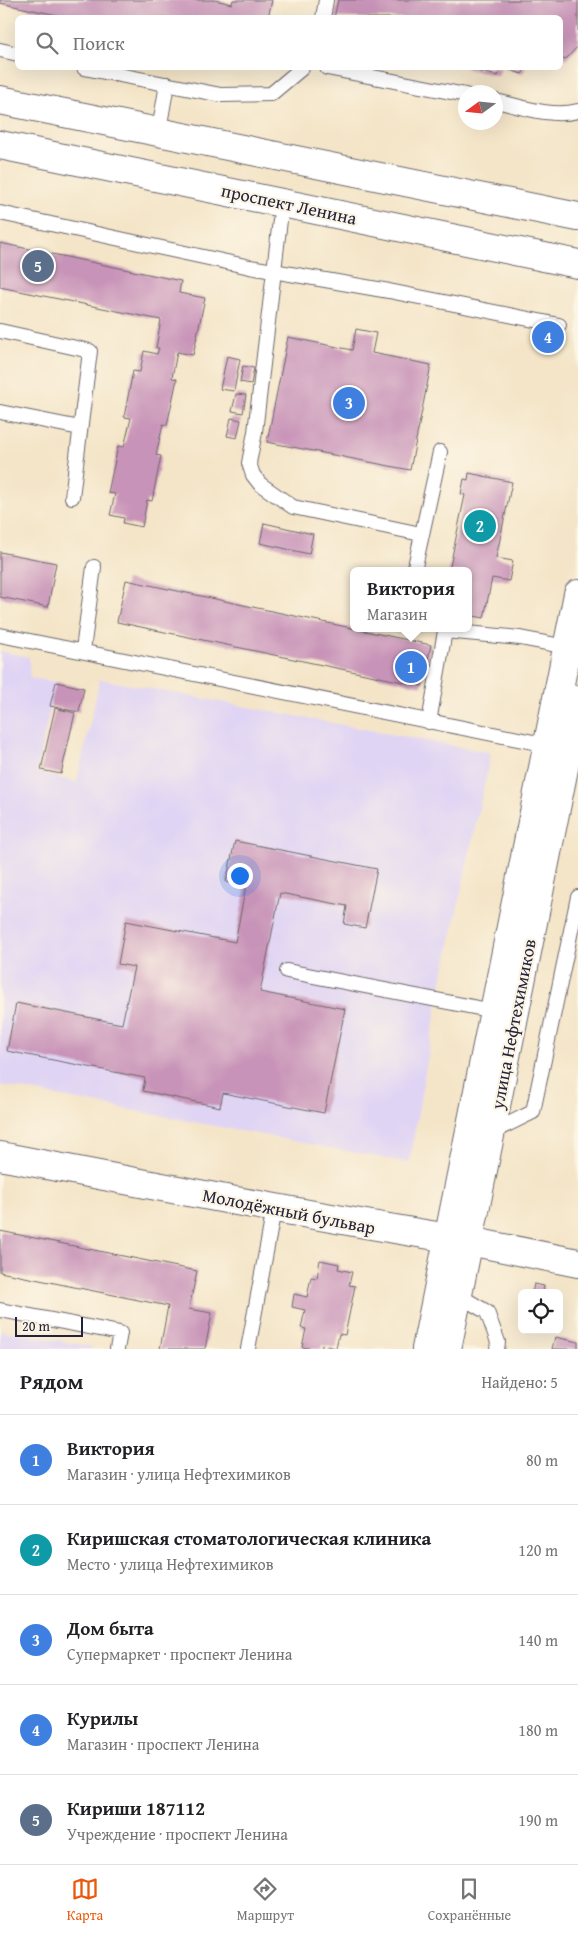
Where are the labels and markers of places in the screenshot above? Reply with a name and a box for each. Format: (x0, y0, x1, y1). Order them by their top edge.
pin: 5 (22, 247, 54, 285)
pin: 4 (532, 318, 564, 356)
pin: 3 (333, 384, 365, 422)
pin: 2 (464, 507, 496, 545)
pin: 1 (395, 648, 427, 686)

